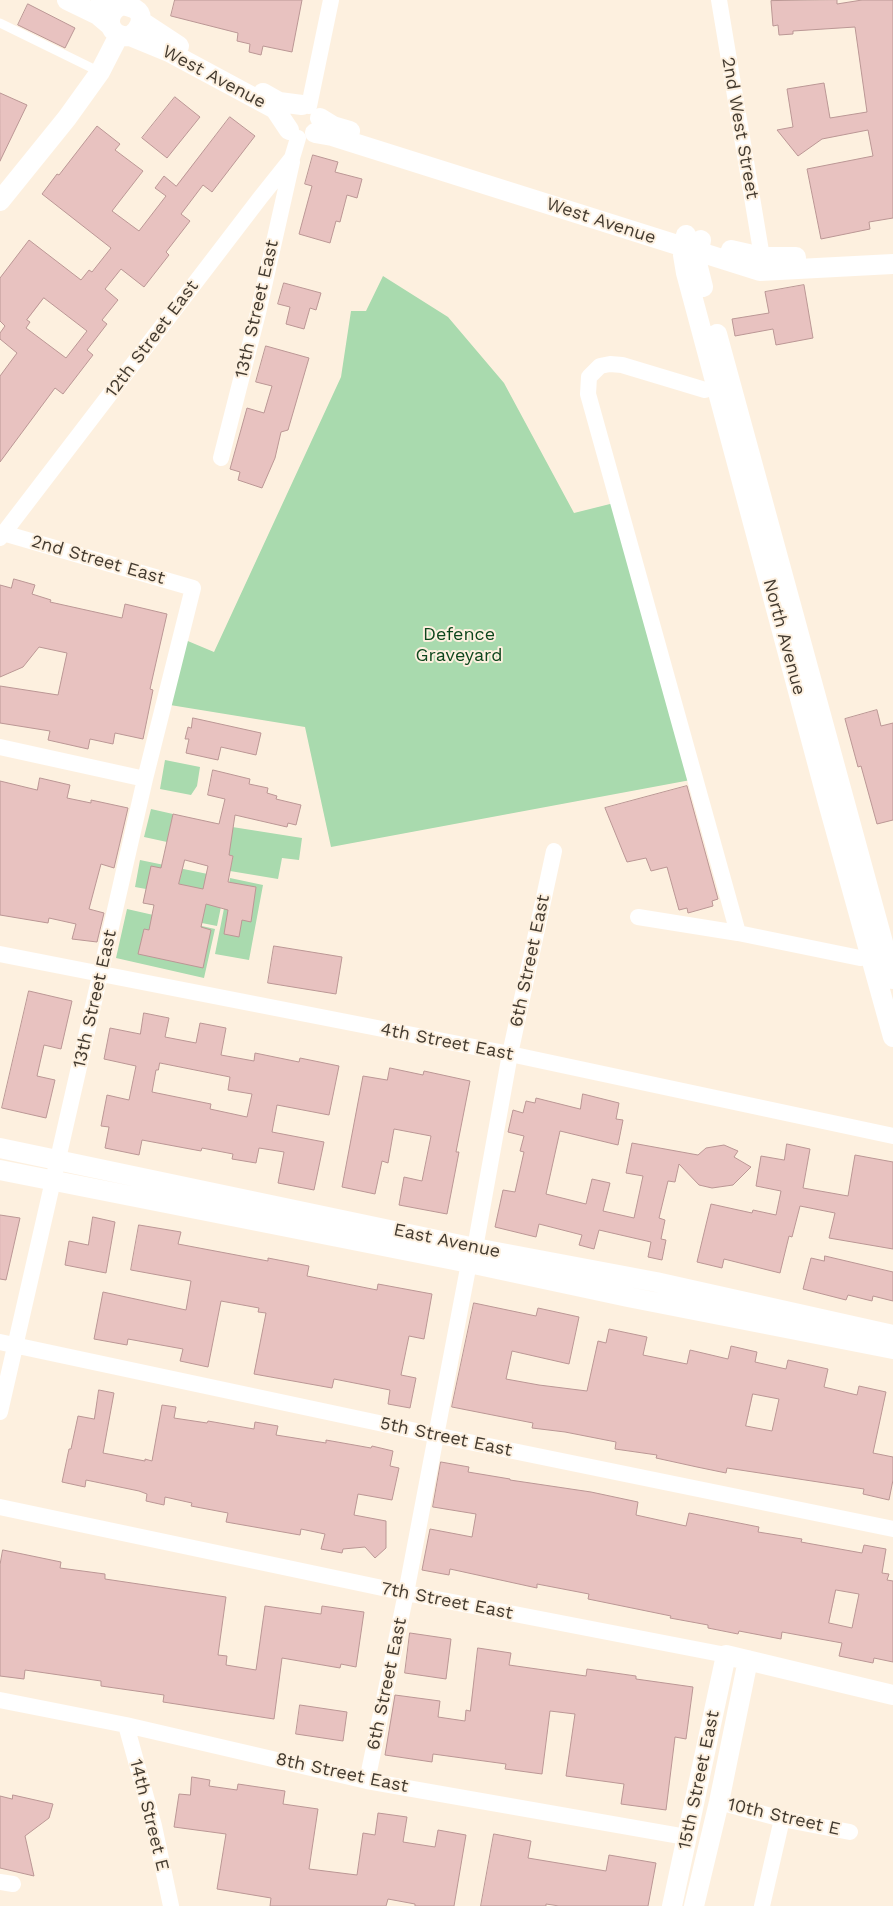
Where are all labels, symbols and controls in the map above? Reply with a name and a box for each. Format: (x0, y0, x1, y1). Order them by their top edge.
street label: West Avenue (159, 41, 269, 113)
street label: 2nd West Street (717, 55, 763, 201)
street label: West Avenue (543, 193, 659, 249)
street label: 13th Street East (231, 238, 283, 380)
street label: 12th Street East (101, 276, 203, 402)
street label: 2nd Street East (29, 531, 167, 589)
street label: North Avenue (758, 577, 810, 697)
park label: Defence Graveyard (416, 624, 502, 666)
street label: 6th Street East (505, 893, 555, 1029)
street label: 13th Street East (69, 928, 121, 1070)
street label: 4th Street East (379, 1019, 515, 1065)
street label: East Avenue (392, 1219, 502, 1263)
street label: 5th Street East (378, 1412, 514, 1462)
street label: 7th Street East (379, 1578, 515, 1624)
street label: 6th Street East (362, 1616, 412, 1752)
street label: 15th Street East (674, 1709, 724, 1851)
street label: 8th Street East (274, 1748, 410, 1798)
street label: 14th Street E (125, 1757, 173, 1873)
street label: 10th Street E (726, 1794, 842, 1840)

